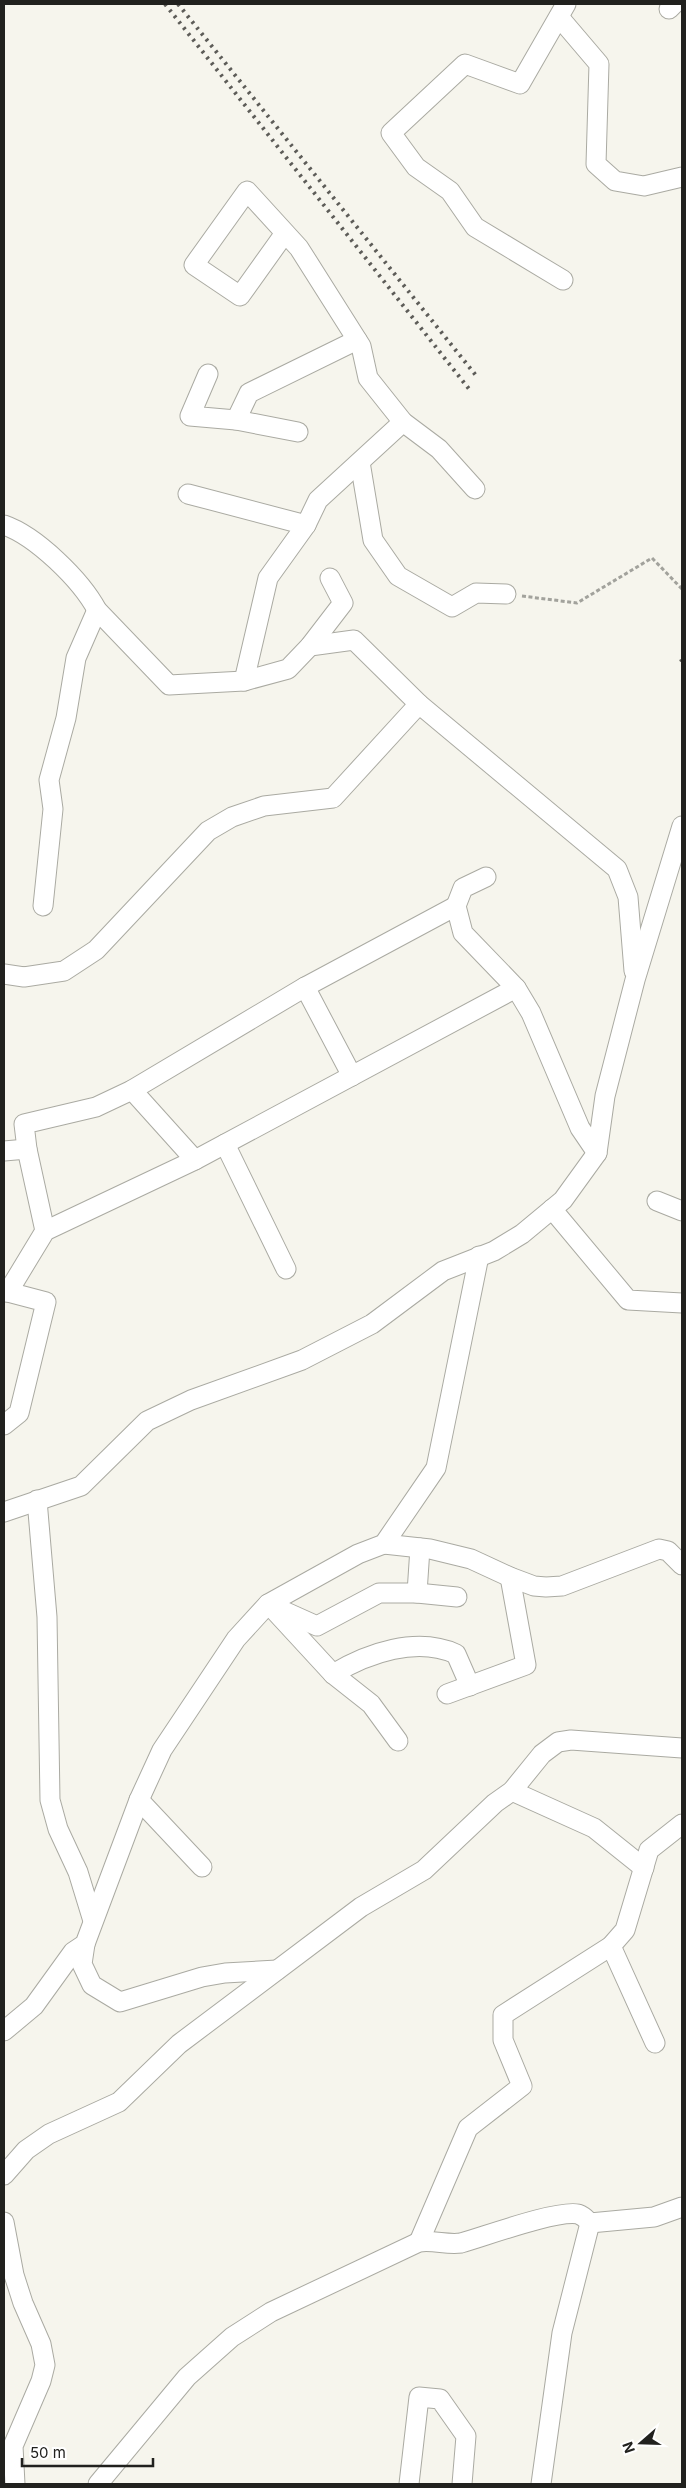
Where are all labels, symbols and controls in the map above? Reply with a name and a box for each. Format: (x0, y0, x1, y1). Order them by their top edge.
north arrow (616, 2418, 666, 2468)
scale bar (22, 2436, 154, 2468)
text: N (619, 2440, 638, 2456)
text: 50 m (30, 2443, 66, 2462)

